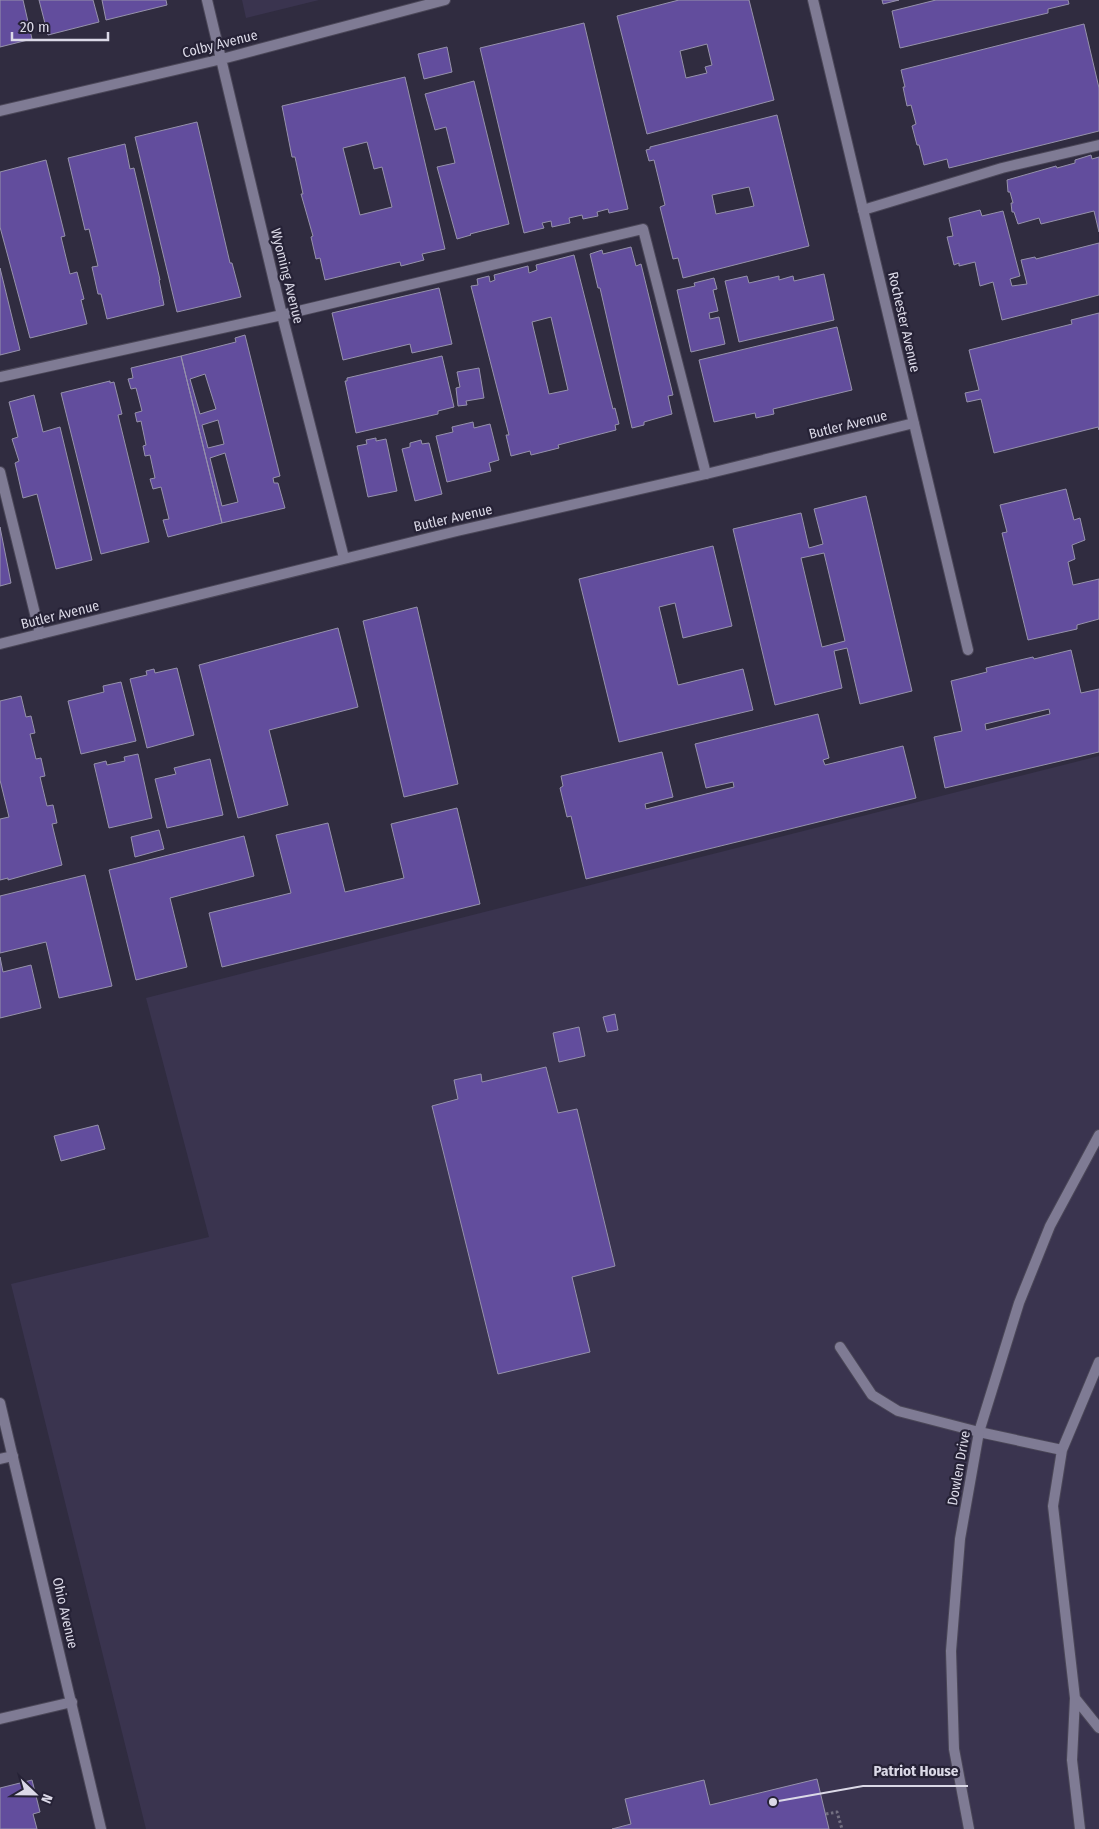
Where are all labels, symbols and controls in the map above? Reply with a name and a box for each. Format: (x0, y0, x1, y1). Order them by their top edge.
scale bar (12, 10, 109, 42)
text: 20 m (20, 18, 50, 36)
street label: Colby Avenue (181, 26, 259, 62)
street label: Wyoming Avenue (267, 227, 307, 326)
street label: Rochester Avenue (884, 270, 924, 374)
street label: Butler Avenue (807, 407, 889, 443)
street label: Butler Avenue (412, 501, 494, 535)
street label: Butler Avenue (19, 597, 101, 633)
street label: Dowlen Drive (944, 1429, 974, 1507)
street label: Ohio Avenue (49, 1576, 81, 1650)
callout: Patriot House (863, 1756, 968, 1786)
text: Patriot House (874, 1762, 959, 1780)
north arrow (10, 1769, 60, 1819)
text: N (37, 1792, 56, 1806)

